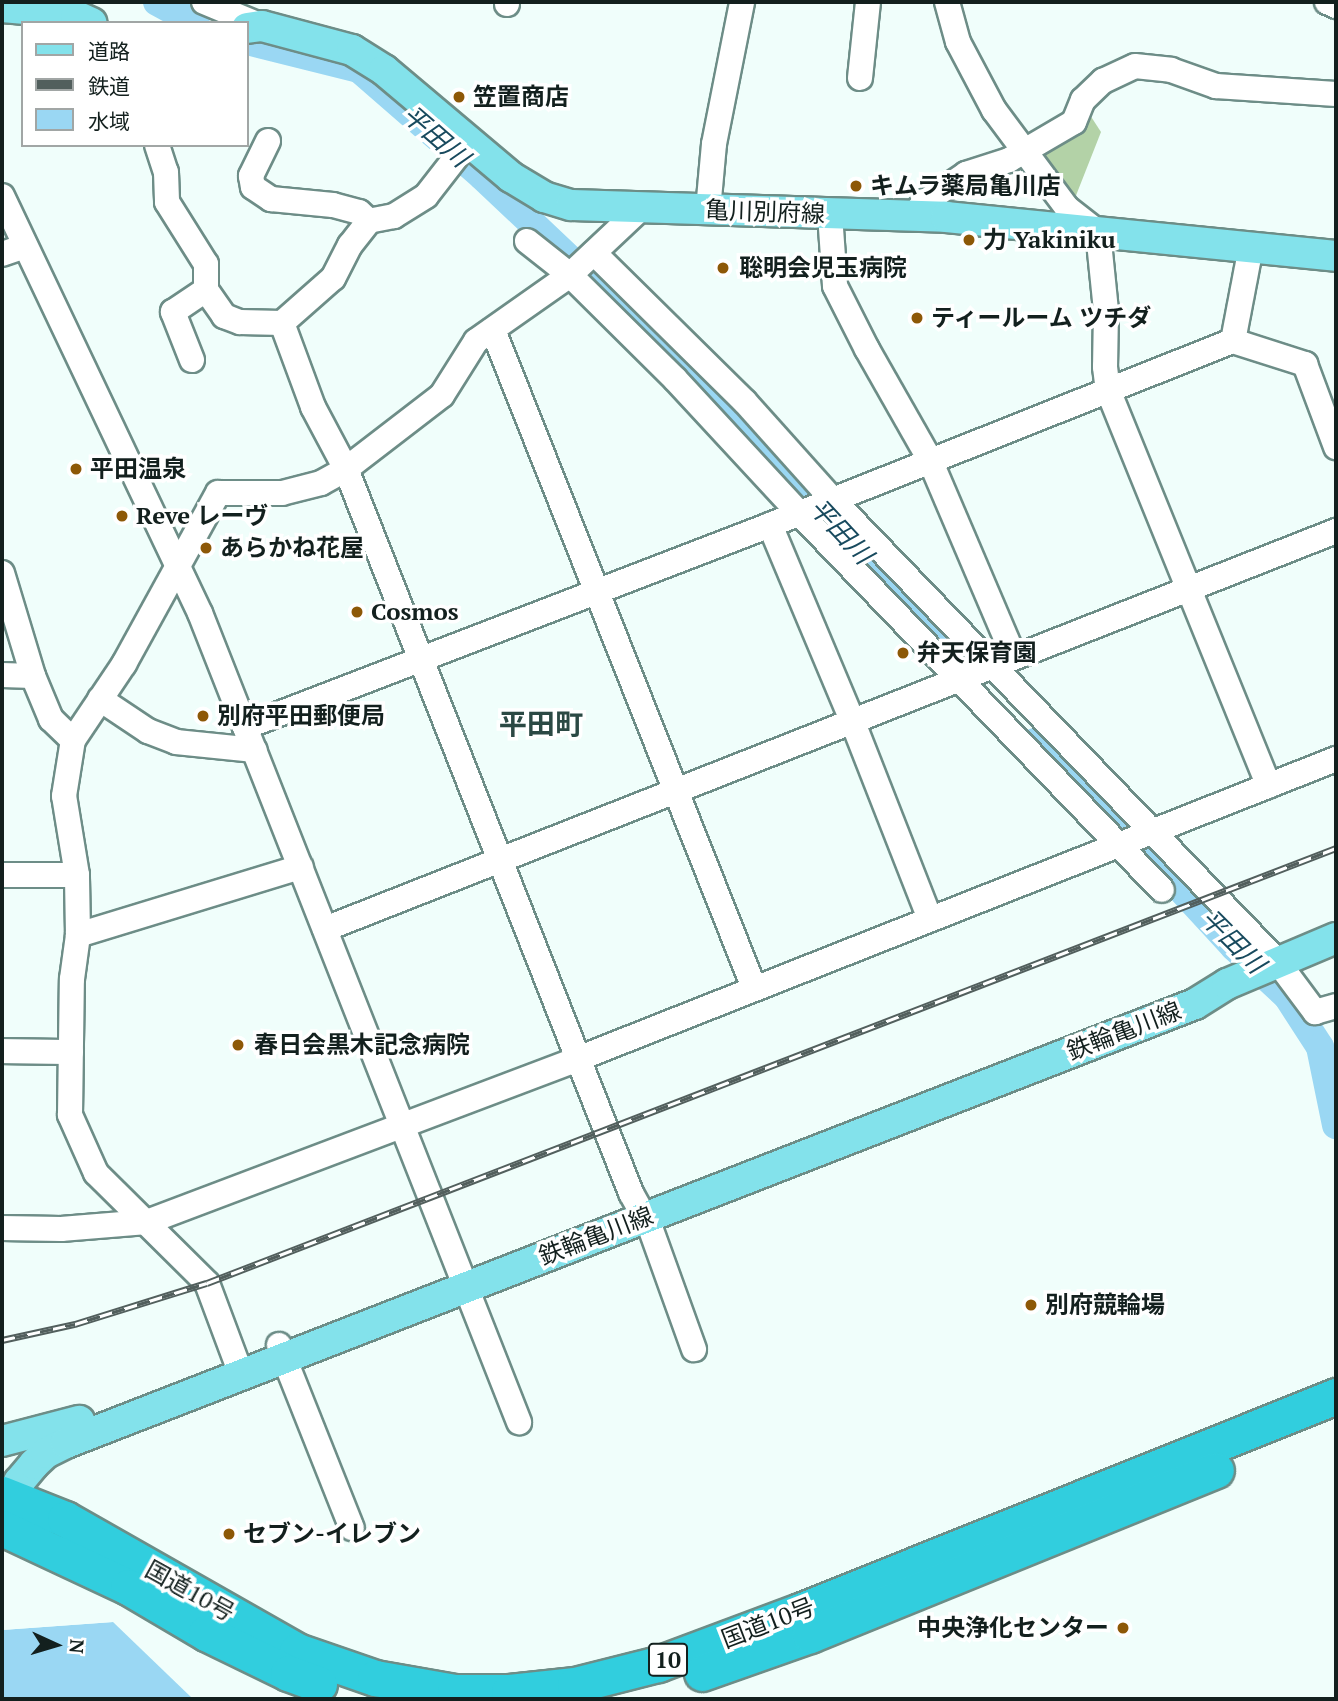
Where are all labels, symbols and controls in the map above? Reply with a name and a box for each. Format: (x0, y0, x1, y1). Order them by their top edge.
legend (21, 21, 248, 147)
text: 道路 (88, 37, 130, 65)
text: 鉄道 (88, 72, 130, 100)
place label: 笠置商店 (473, 83, 569, 111)
marker: 笠置商店 (451, 89, 467, 105)
water label: 平田川 (396, 99, 476, 173)
text: 水域 (88, 107, 130, 135)
place label: キムラ薬局亀川店 (870, 172, 1062, 200)
marker: キムラ薬局亀川店 (848, 178, 864, 194)
street label: 亀川別府線 (705, 196, 825, 228)
place label: 力 Yakiniku (983, 226, 1116, 254)
marker: 力 Yakiniku (961, 232, 977, 248)
place label: 聡明会児玉病院 (739, 254, 907, 282)
marker: 聡明会児玉病院 (713, 258, 733, 278)
place label: ティールーム ツチダ (931, 304, 1153, 332)
marker: ティールーム ツチダ (909, 310, 925, 326)
place label: 平田温泉 (90, 455, 186, 483)
marker: 平田温泉 (68, 461, 84, 477)
water label: 平田川 (803, 492, 879, 570)
place label: Reve レーヴ (136, 502, 269, 530)
marker: Reve レーヴ (114, 508, 130, 524)
place label: あらかね花屋 (220, 534, 364, 562)
marker: あらかね花屋 (198, 540, 214, 556)
place label: Cosmos (371, 598, 459, 626)
marker: Cosmos (349, 604, 365, 620)
place label: 弁天保育園 (917, 639, 1037, 667)
marker: 弁天保育園 (895, 645, 911, 661)
place label: 別府平田郵便局 (217, 702, 385, 730)
district label: 平田町 (499, 707, 583, 741)
marker: 別府平田郵便局 (195, 708, 211, 724)
water label: 平田川 (1194, 902, 1272, 980)
street label: 鉄輪亀川線 (1063, 996, 1185, 1066)
place label: 春日会黒木記念病院 (254, 1031, 470, 1059)
marker: 春日会黒木記念病院 (228, 1035, 248, 1055)
street label: 鉄輪亀川線 (535, 1201, 657, 1271)
place label: 別府競輪場 (1045, 1291, 1165, 1319)
marker: 別府競輪場 (1023, 1297, 1039, 1313)
place label: セブン-イレブン (243, 1520, 421, 1548)
marker: セブン-イレブン (221, 1526, 237, 1542)
street label: 国道10号 (140, 1555, 240, 1627)
street label: 国道10号 (717, 1592, 819, 1654)
north arrow (21, 1610, 91, 1680)
place label: 中央浄化センター (917, 1614, 1109, 1642)
marker: 中央浄化センター (1115, 1620, 1131, 1636)
text: N (64, 1638, 90, 1655)
road number: 10 (647, 1640, 689, 1680)

